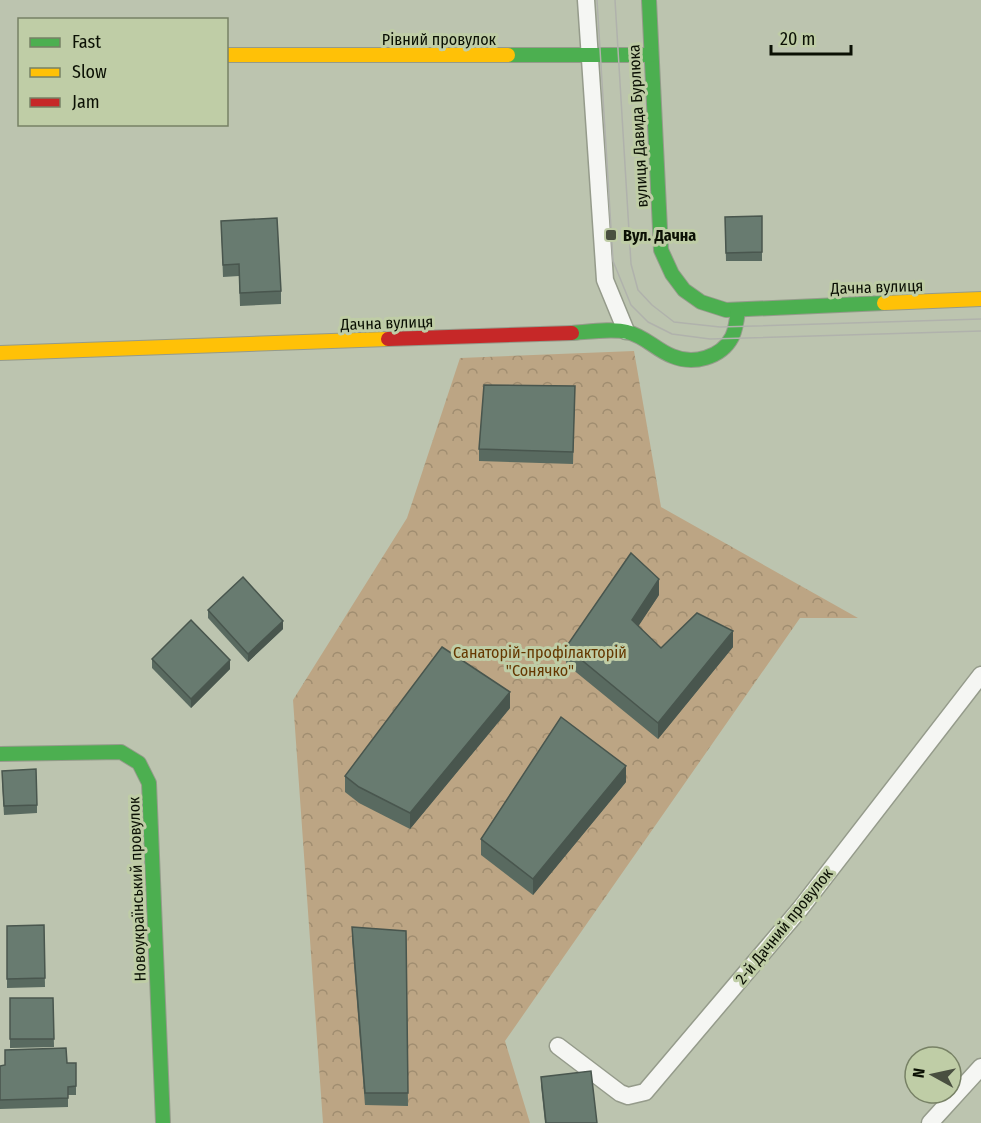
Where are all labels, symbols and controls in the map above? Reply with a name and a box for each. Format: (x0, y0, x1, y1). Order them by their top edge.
legend (18, 18, 228, 126)
scale bar (771, 18, 850, 56)
text: 20 m (780, 28, 815, 50)
street label: Рівний провулок (382, 30, 497, 49)
text: Fast (72, 31, 101, 53)
street label: вулиця Давида Бурлюка (624, 44, 652, 208)
text: Slow (72, 61, 107, 83)
text: Jam (72, 91, 100, 113)
place label: Вул. Дачна (623, 226, 696, 245)
marker: Вул. Дачна (604, 228, 618, 242)
street label: Дачна вулиця (829, 276, 924, 298)
street label: Дачна вулиця (339, 312, 434, 334)
park label: Санаторій-профілакторій "Сонячко" (453, 643, 627, 680)
street label: Новоукраїнський провулок (124, 796, 150, 982)
street label: 2-й Дачний провулок (731, 864, 837, 988)
north arrow (903, 1045, 963, 1105)
text: N (909, 1067, 929, 1079)

